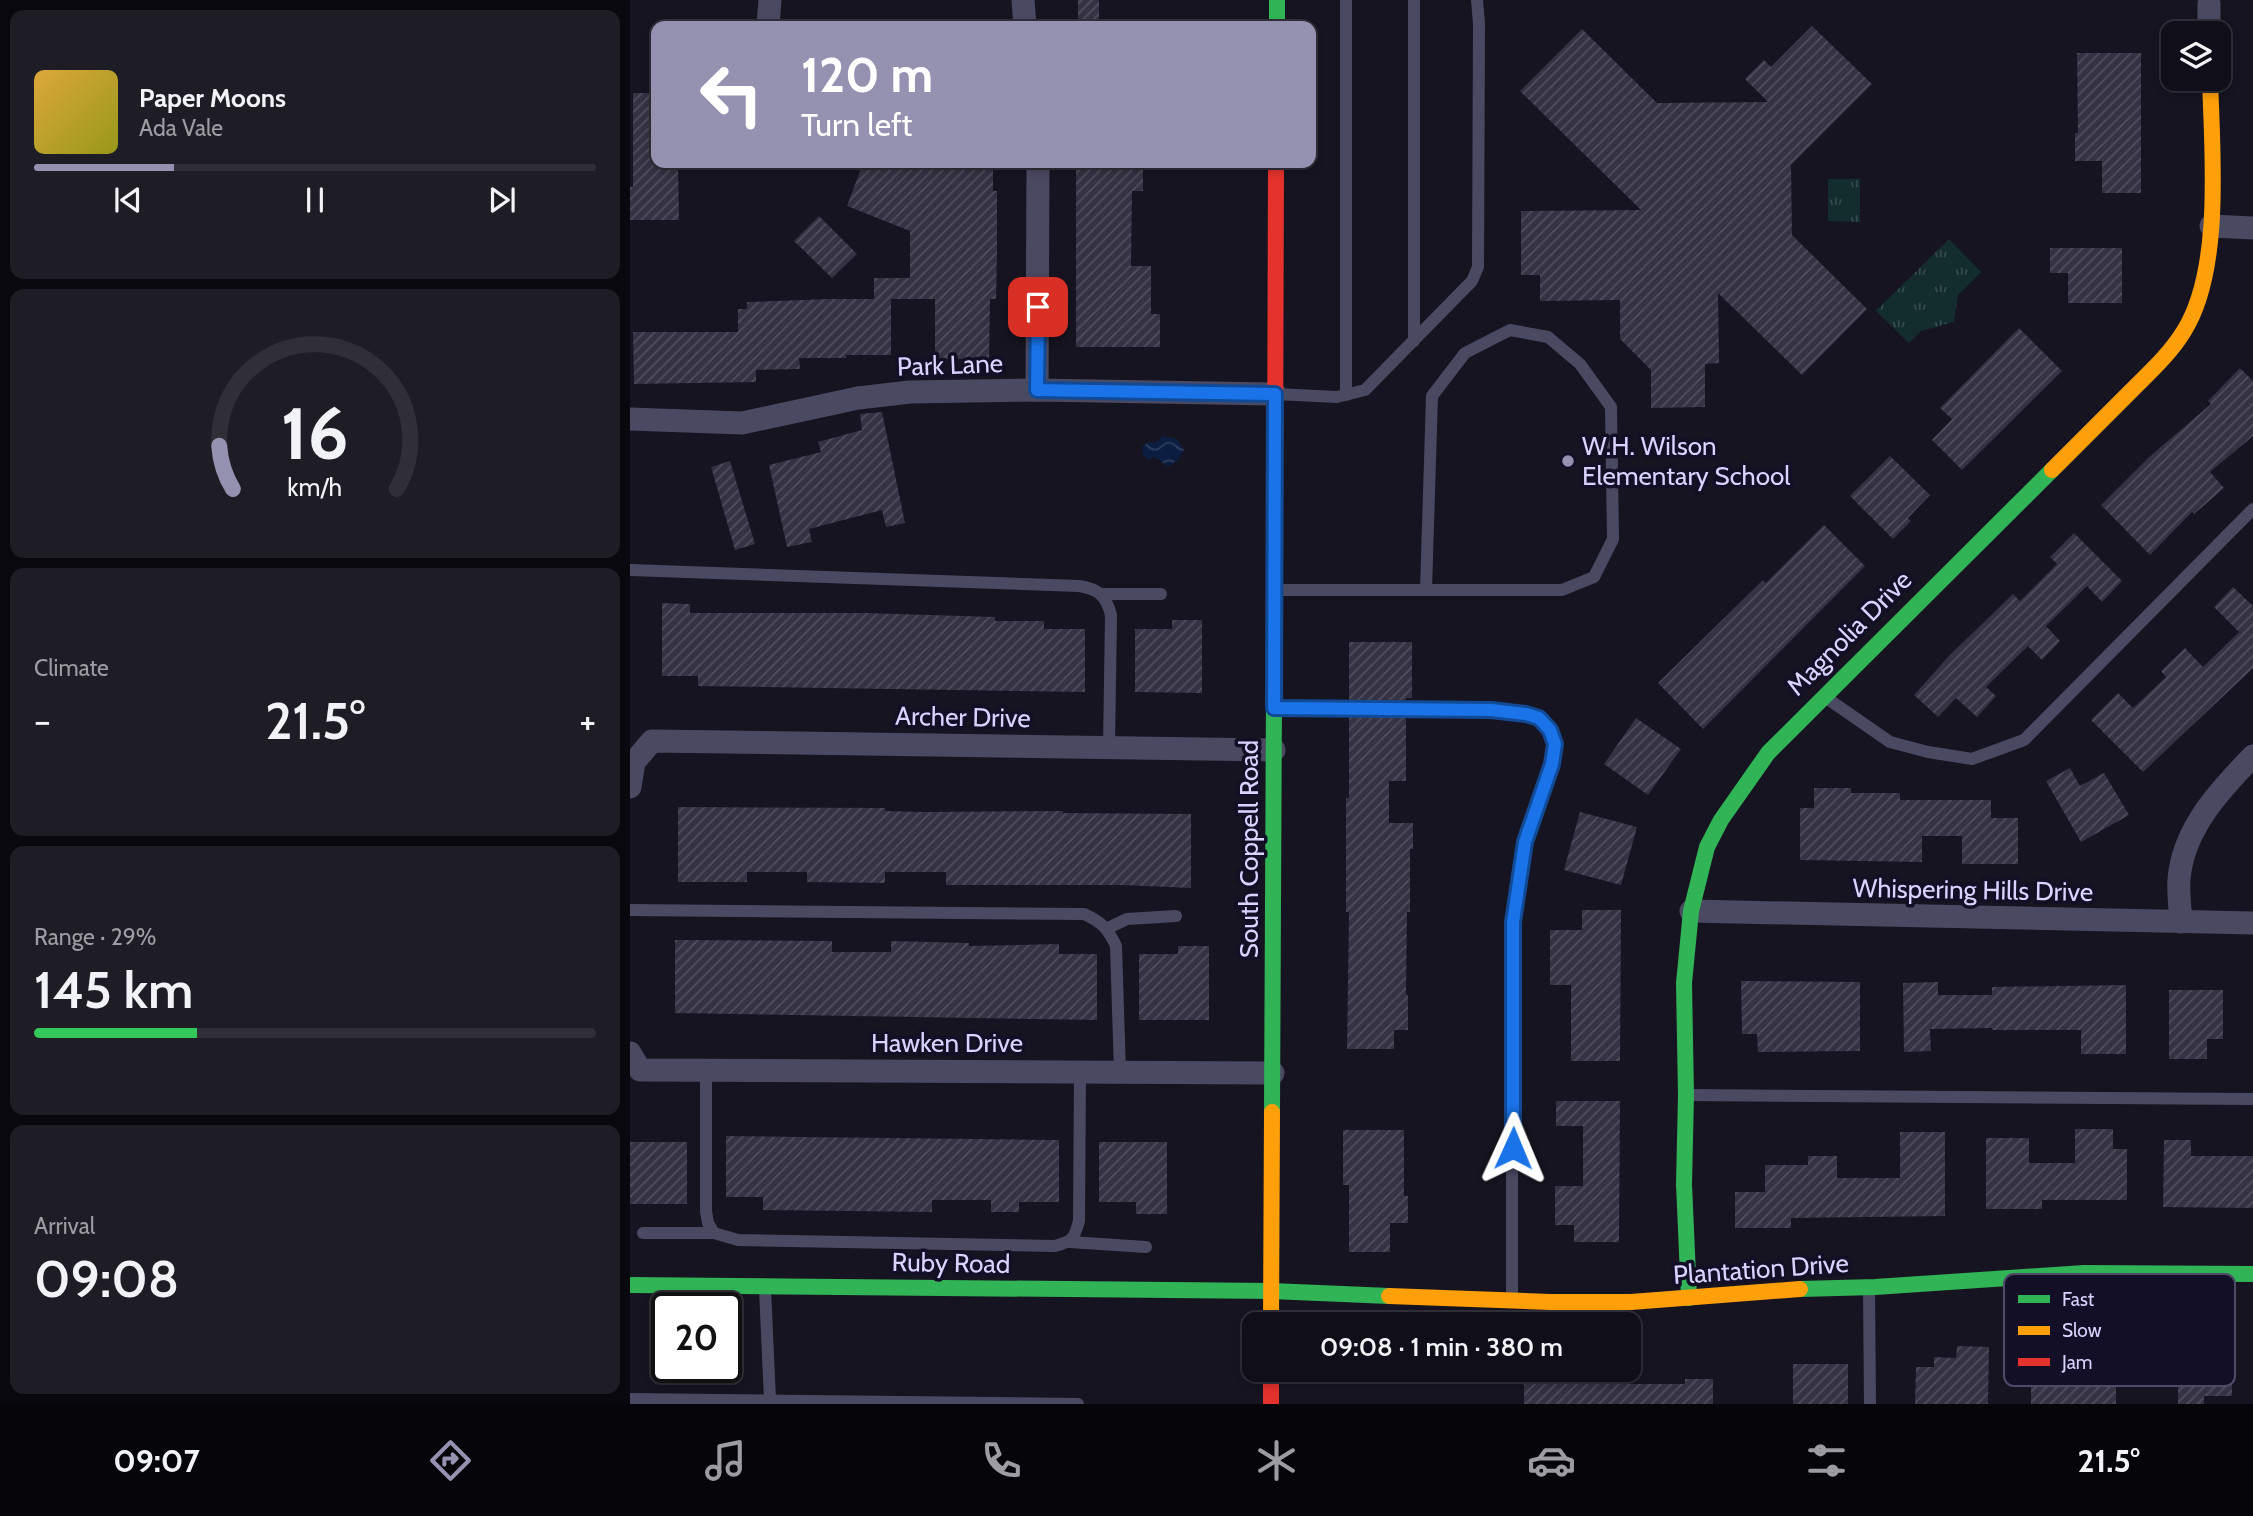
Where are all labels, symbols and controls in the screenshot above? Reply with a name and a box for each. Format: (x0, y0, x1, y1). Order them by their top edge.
map controls (2161, 21, 2231, 91)
button: layers (2161, 21, 2231, 91)
text: 120 m (801, 45, 933, 104)
icon: left (686, 49, 777, 140)
text: Paper Moons (139, 82, 286, 114)
text: Turn left (801, 105, 912, 144)
text: Ada Vale (139, 114, 223, 142)
icon: previous (109, 181, 147, 219)
icon: pause (296, 181, 334, 219)
icon: next (483, 181, 521, 219)
pin (1008, 277, 1068, 337)
icon: arrive (1019, 288, 1057, 326)
street label: Park Lane (896, 347, 1004, 383)
text: 16 (281, 390, 349, 478)
place label: W.H. Wilson Elementary School (1582, 430, 1790, 492)
marker: W.H. Wilson Elementary School (1560, 453, 1576, 469)
text: km/h (288, 472, 342, 502)
street label: Magnolia Drive (1780, 564, 1918, 702)
text: Climate (34, 654, 109, 682)
text: 21.5° (265, 689, 365, 752)
text: − (34, 697, 51, 744)
text: + (579, 697, 596, 744)
street label: Archer Drive (895, 700, 1031, 734)
street label: South Coppell Road (1233, 740, 1265, 958)
street label: Whispering Hills Drive (1852, 872, 2094, 908)
text: Range · 29% (34, 923, 157, 951)
text: 145 km (34, 958, 193, 1021)
street label: Hawken Drive (871, 1027, 1023, 1059)
position arrow (1476, 1111, 1550, 1185)
text: Arrival (34, 1212, 95, 1240)
street label: Ruby Road (891, 1246, 1011, 1280)
text: 09:08 (34, 1247, 179, 1310)
street label: Plantation Drive (1672, 1247, 1850, 1291)
legend (2004, 1274, 2235, 1386)
text: Fast (2062, 1288, 2095, 1311)
speed limit sign: 20 (651, 1292, 742, 1383)
text: Slow (2062, 1319, 2102, 1342)
text: 09:08 · 1 min · 380 m (1320, 1331, 1563, 1363)
text: Jam (2061, 1351, 2092, 1374)
icon: directions (426, 1436, 475, 1485)
icon: music (701, 1436, 750, 1485)
icon: phone (977, 1436, 1026, 1485)
icon: climate (1252, 1436, 1301, 1485)
icon: car (1527, 1436, 1576, 1485)
icon: filters (1802, 1436, 1851, 1485)
text: 09:07 (113, 1441, 200, 1480)
text: 21.5° (2078, 1441, 2140, 1480)

